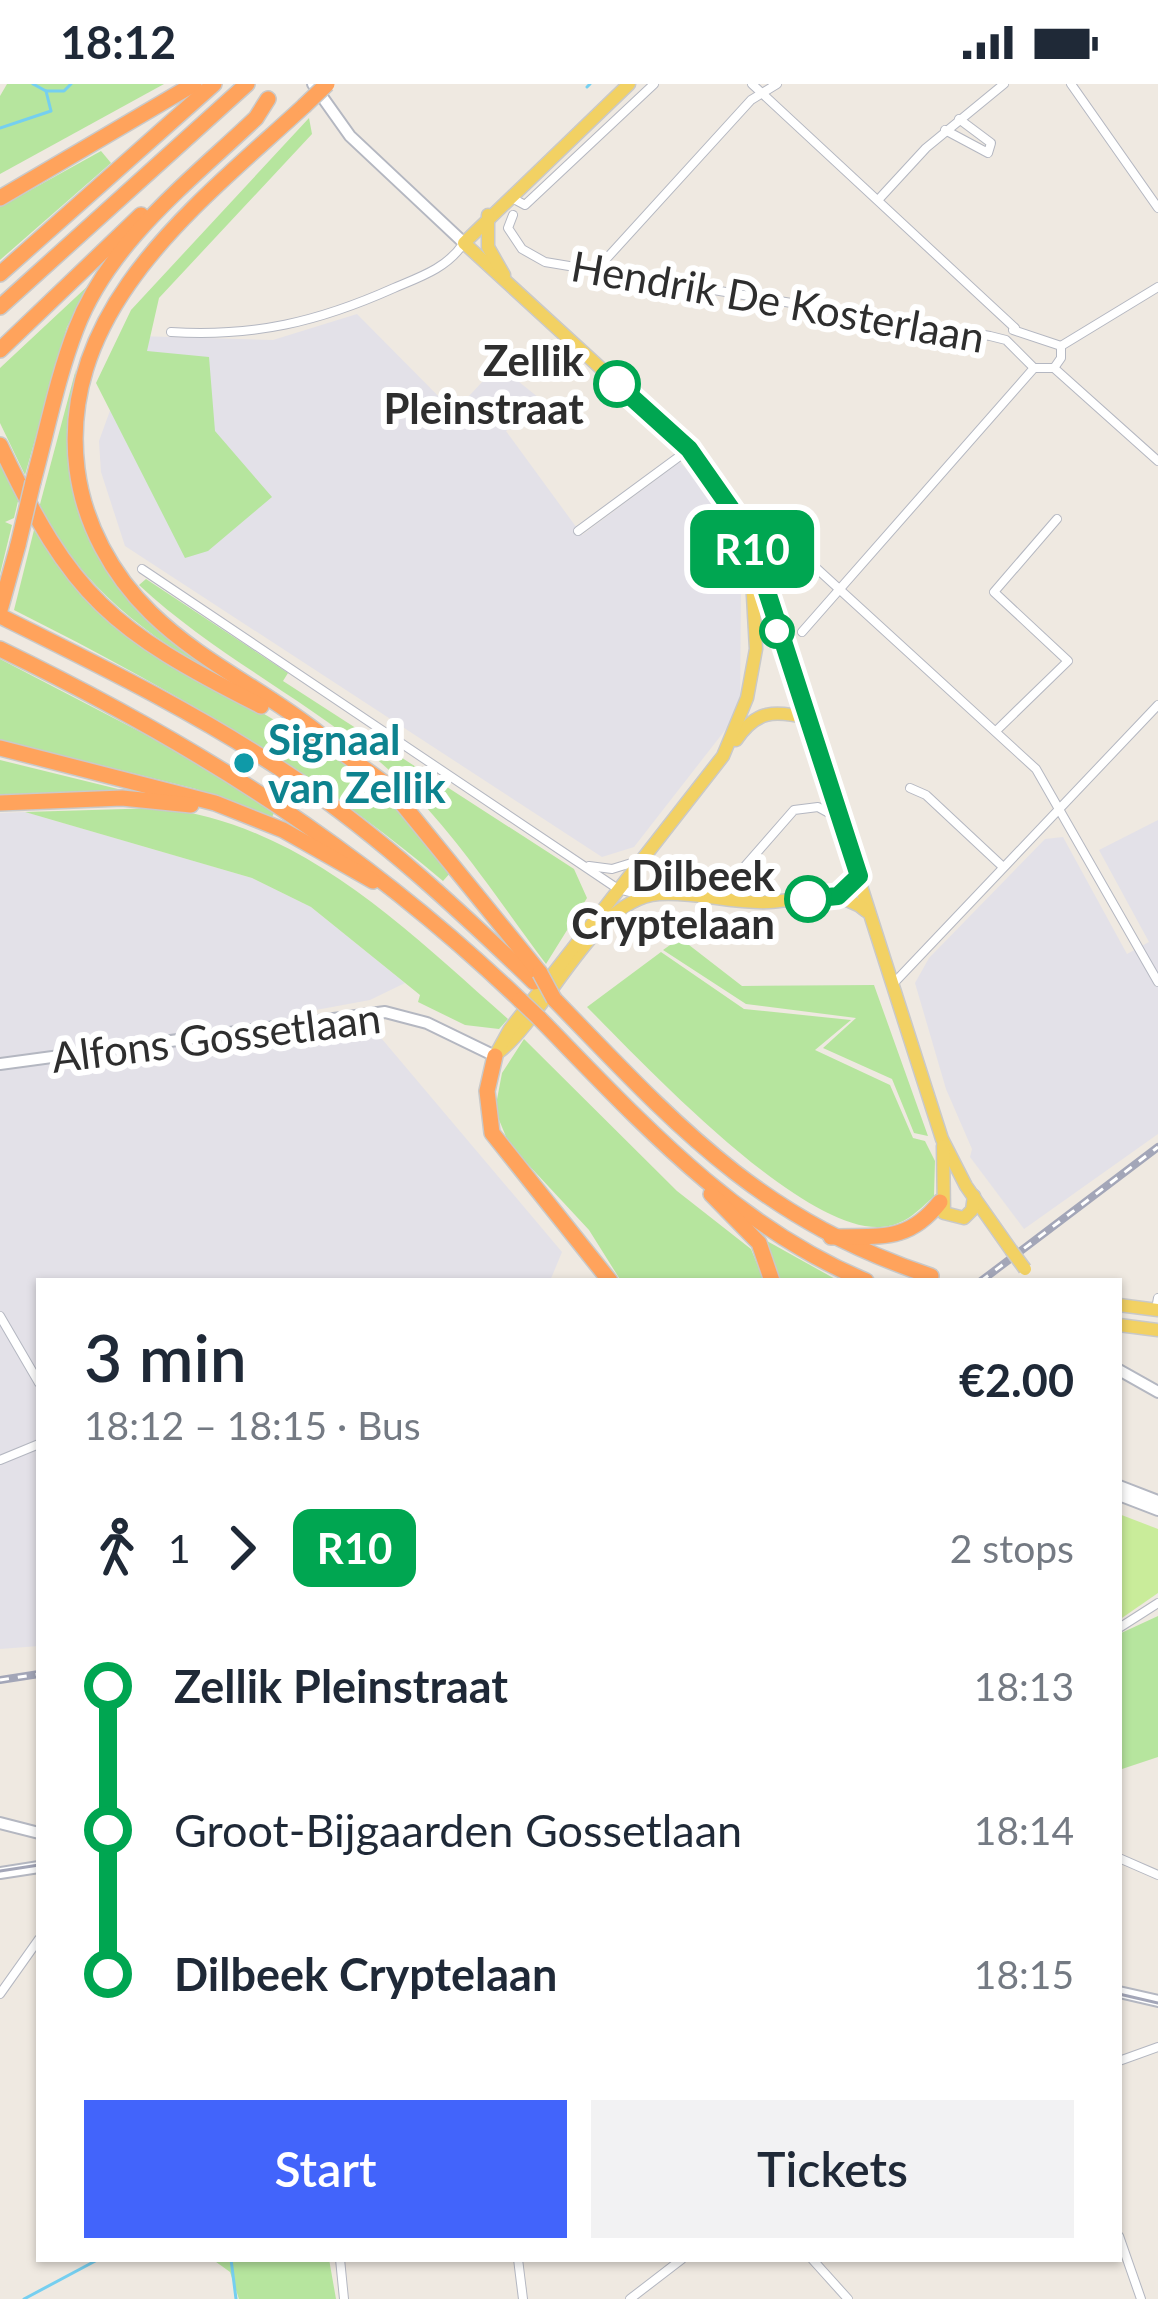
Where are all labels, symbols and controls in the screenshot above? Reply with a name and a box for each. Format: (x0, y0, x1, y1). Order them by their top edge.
text: 18:12 (60, 15, 176, 69)
street label: Hendrik De Kosterlaan (568, 240, 988, 362)
place label: Zellik Pleinstraat (383, 335, 585, 433)
marker: Zellik Pleinstraat (595, 362, 639, 406)
line badge: R10 (683, 510, 821, 588)
text: R10 (714, 524, 790, 574)
unlabelled marker (761, 615, 793, 647)
place label: Signaal van Zellik (268, 714, 446, 812)
marker: Signaal van Zellik (231, 750, 257, 776)
place label: Dilbeek Cryptelaan (571, 850, 776, 948)
marker: Dilbeek Cryptelaan (786, 877, 830, 921)
street label: Alfons Gossetlaan (49, 992, 383, 1082)
text: 3 min (84, 1317, 247, 1396)
text: €2.00 (959, 1353, 1074, 1407)
text: 18:12 – 18:15 · Bus (84, 1402, 421, 1448)
icon: walk (84, 1515, 150, 1581)
icon: forward (209, 1515, 275, 1581)
text: R10 (317, 1523, 392, 1573)
text: 1 (168, 1525, 191, 1571)
text: 2 stops (950, 1525, 1074, 1571)
text: Zellik Pleinstraat (174, 1659, 508, 1713)
text: 18:13 (974, 1663, 1074, 1709)
text: Groot-Bijgaarden Gossetlaan (174, 1803, 742, 1857)
text: 18:14 (974, 1807, 1074, 1853)
text: Dilbeek Cryptelaan (174, 1947, 557, 2001)
text: 18:15 (974, 1951, 1074, 1997)
button: Start (84, 2100, 567, 2238)
button: Tickets (591, 2100, 1074, 2238)

